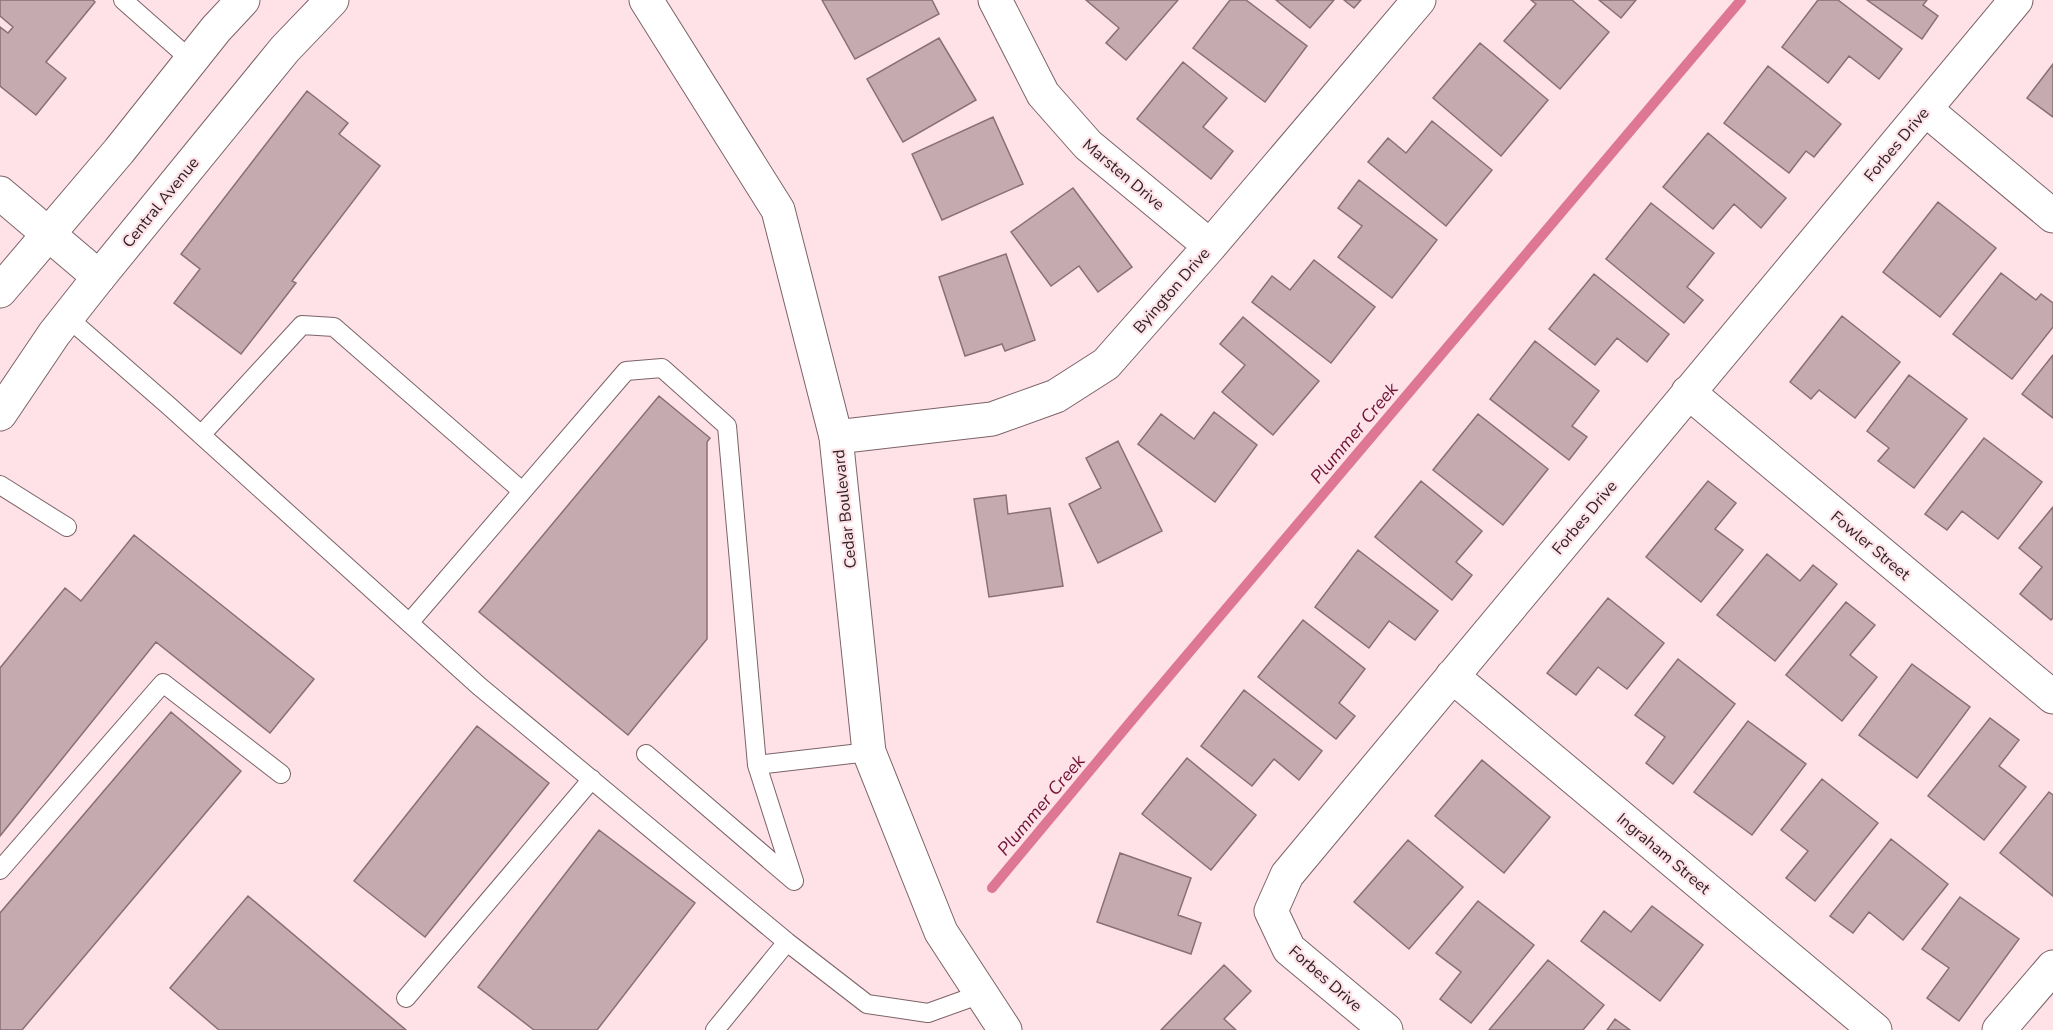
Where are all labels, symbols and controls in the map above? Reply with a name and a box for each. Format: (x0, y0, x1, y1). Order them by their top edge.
street label: Forbes Drive (1859, 103, 1934, 186)
street label: Marsten Drive (1078, 134, 1169, 216)
street label: Central Avenue (117, 153, 204, 253)
street label: Byington Drive (1128, 243, 1215, 338)
water label: Plummer Creek (1305, 377, 1404, 489)
street label: Cedar Boulevard (828, 448, 862, 570)
street label: Forbes Drive (1547, 476, 1622, 559)
street label: Fowler Street (1826, 506, 1915, 586)
water label: Plummer Creek (992, 749, 1091, 861)
street label: Ingraham Street (1612, 808, 1715, 900)
street label: Forbes Drive (1284, 941, 1367, 1017)

